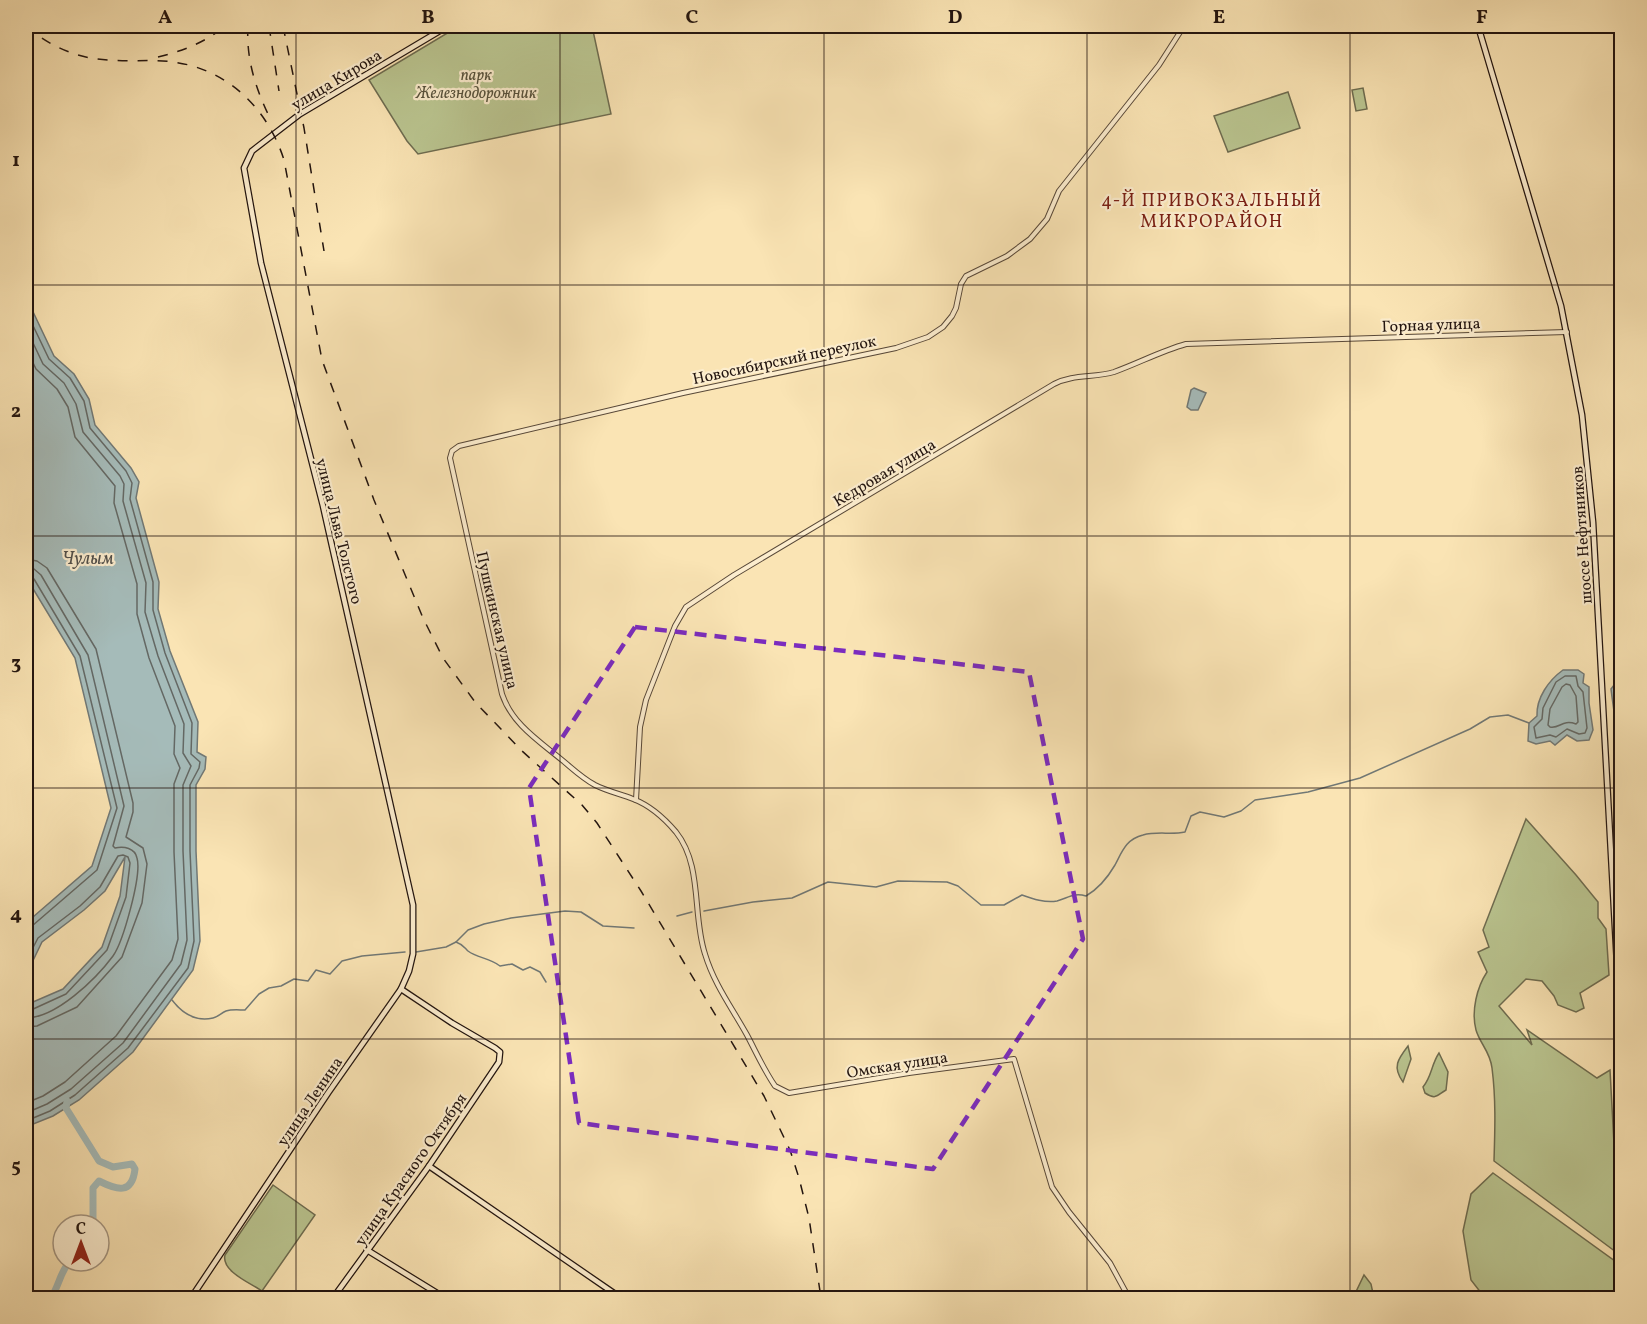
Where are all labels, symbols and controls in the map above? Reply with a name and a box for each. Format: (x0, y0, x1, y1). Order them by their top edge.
text: A (158, 4, 172, 32)
text: B (421, 4, 435, 32)
text: C (686, 4, 699, 32)
text: D (948, 4, 962, 32)
text: E (1213, 4, 1225, 32)
text: F (1476, 4, 1488, 32)
street label: улица Кирова (288, 45, 386, 116)
park label: парк Железнодорожник (415, 65, 537, 105)
text: 1 (12, 147, 20, 175)
district label: 4-Й ПРИВОКЗАЛЬНЫЙ МИКРОРАЙОН (1101, 189, 1323, 235)
street label: Горная улица (1381, 313, 1481, 339)
street label: Новосибирский переулок (691, 331, 879, 391)
text: 2 (11, 398, 21, 426)
street label: Кедровая улица (830, 434, 941, 513)
street label: улица Льва Толстого (309, 456, 367, 607)
street label: шоссе Нефтяников (1567, 465, 1599, 605)
water label: Чулым (62, 547, 114, 572)
street label: Пушкинская улица (470, 549, 523, 691)
text: 3 (11, 650, 21, 678)
text: 4 (10, 901, 22, 929)
street label: Омская улица (845, 1047, 949, 1085)
street label: улица Ленина (273, 1053, 349, 1151)
street label: улица Красного Октября (350, 1089, 473, 1251)
text: 5 (11, 1153, 21, 1181)
north arrow (51, 1213, 111, 1273)
text: С (76, 1219, 86, 1241)

